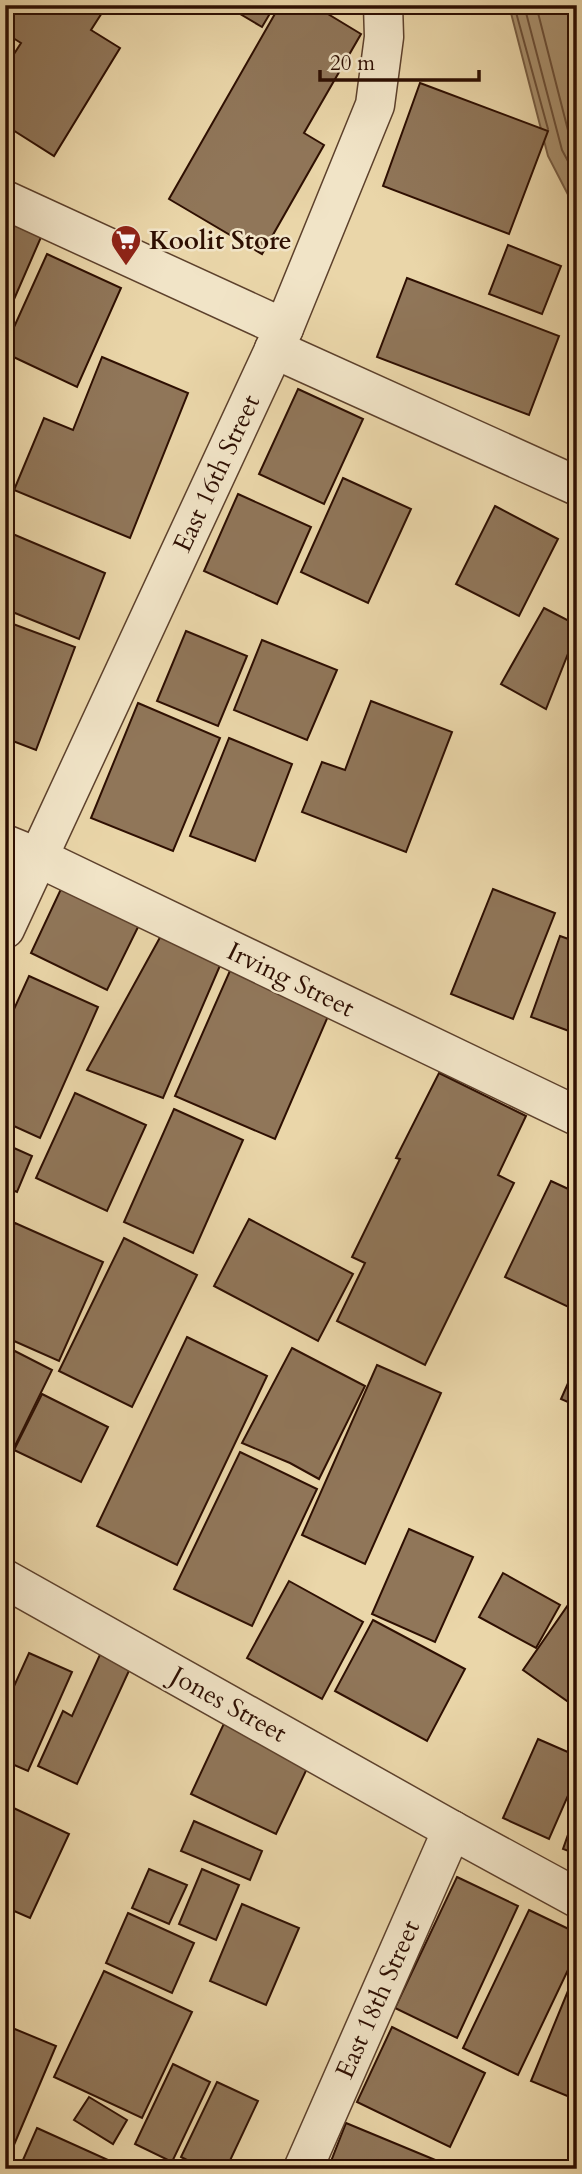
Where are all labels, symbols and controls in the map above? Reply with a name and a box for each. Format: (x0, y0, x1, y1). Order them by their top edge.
scale bar (320, 38, 479, 82)
text: 20 m (330, 49, 375, 78)
supermarket icon: Koolit Store (109, 223, 143, 267)
place label: Koolit Store (149, 223, 292, 258)
street label: East 16th Street (165, 389, 268, 558)
street label: Irving Street (221, 934, 360, 1025)
street label: Jones Street (161, 1656, 293, 1751)
street label: East 18th Street (327, 1915, 428, 2084)

